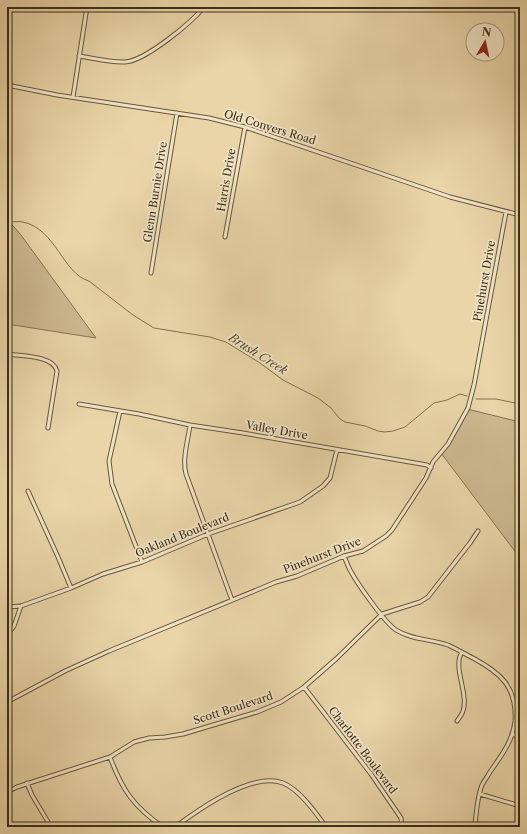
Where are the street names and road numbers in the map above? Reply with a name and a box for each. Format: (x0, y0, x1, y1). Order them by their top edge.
street label: Old Conyers Road (222, 106, 318, 148)
street label: Glenn Burnie Drive (140, 141, 170, 243)
street label: Harris Drive (214, 147, 238, 213)
street label: Pinehurst Drive (470, 239, 498, 323)
street label: Valley Drive (244, 418, 309, 442)
street label: Oakland Boulevard (133, 510, 231, 560)
street label: Pinehurst Drive (281, 534, 363, 576)
street label: Scott Boulevard (191, 688, 275, 727)
street label: Charlotte Boulevard (326, 704, 401, 797)

